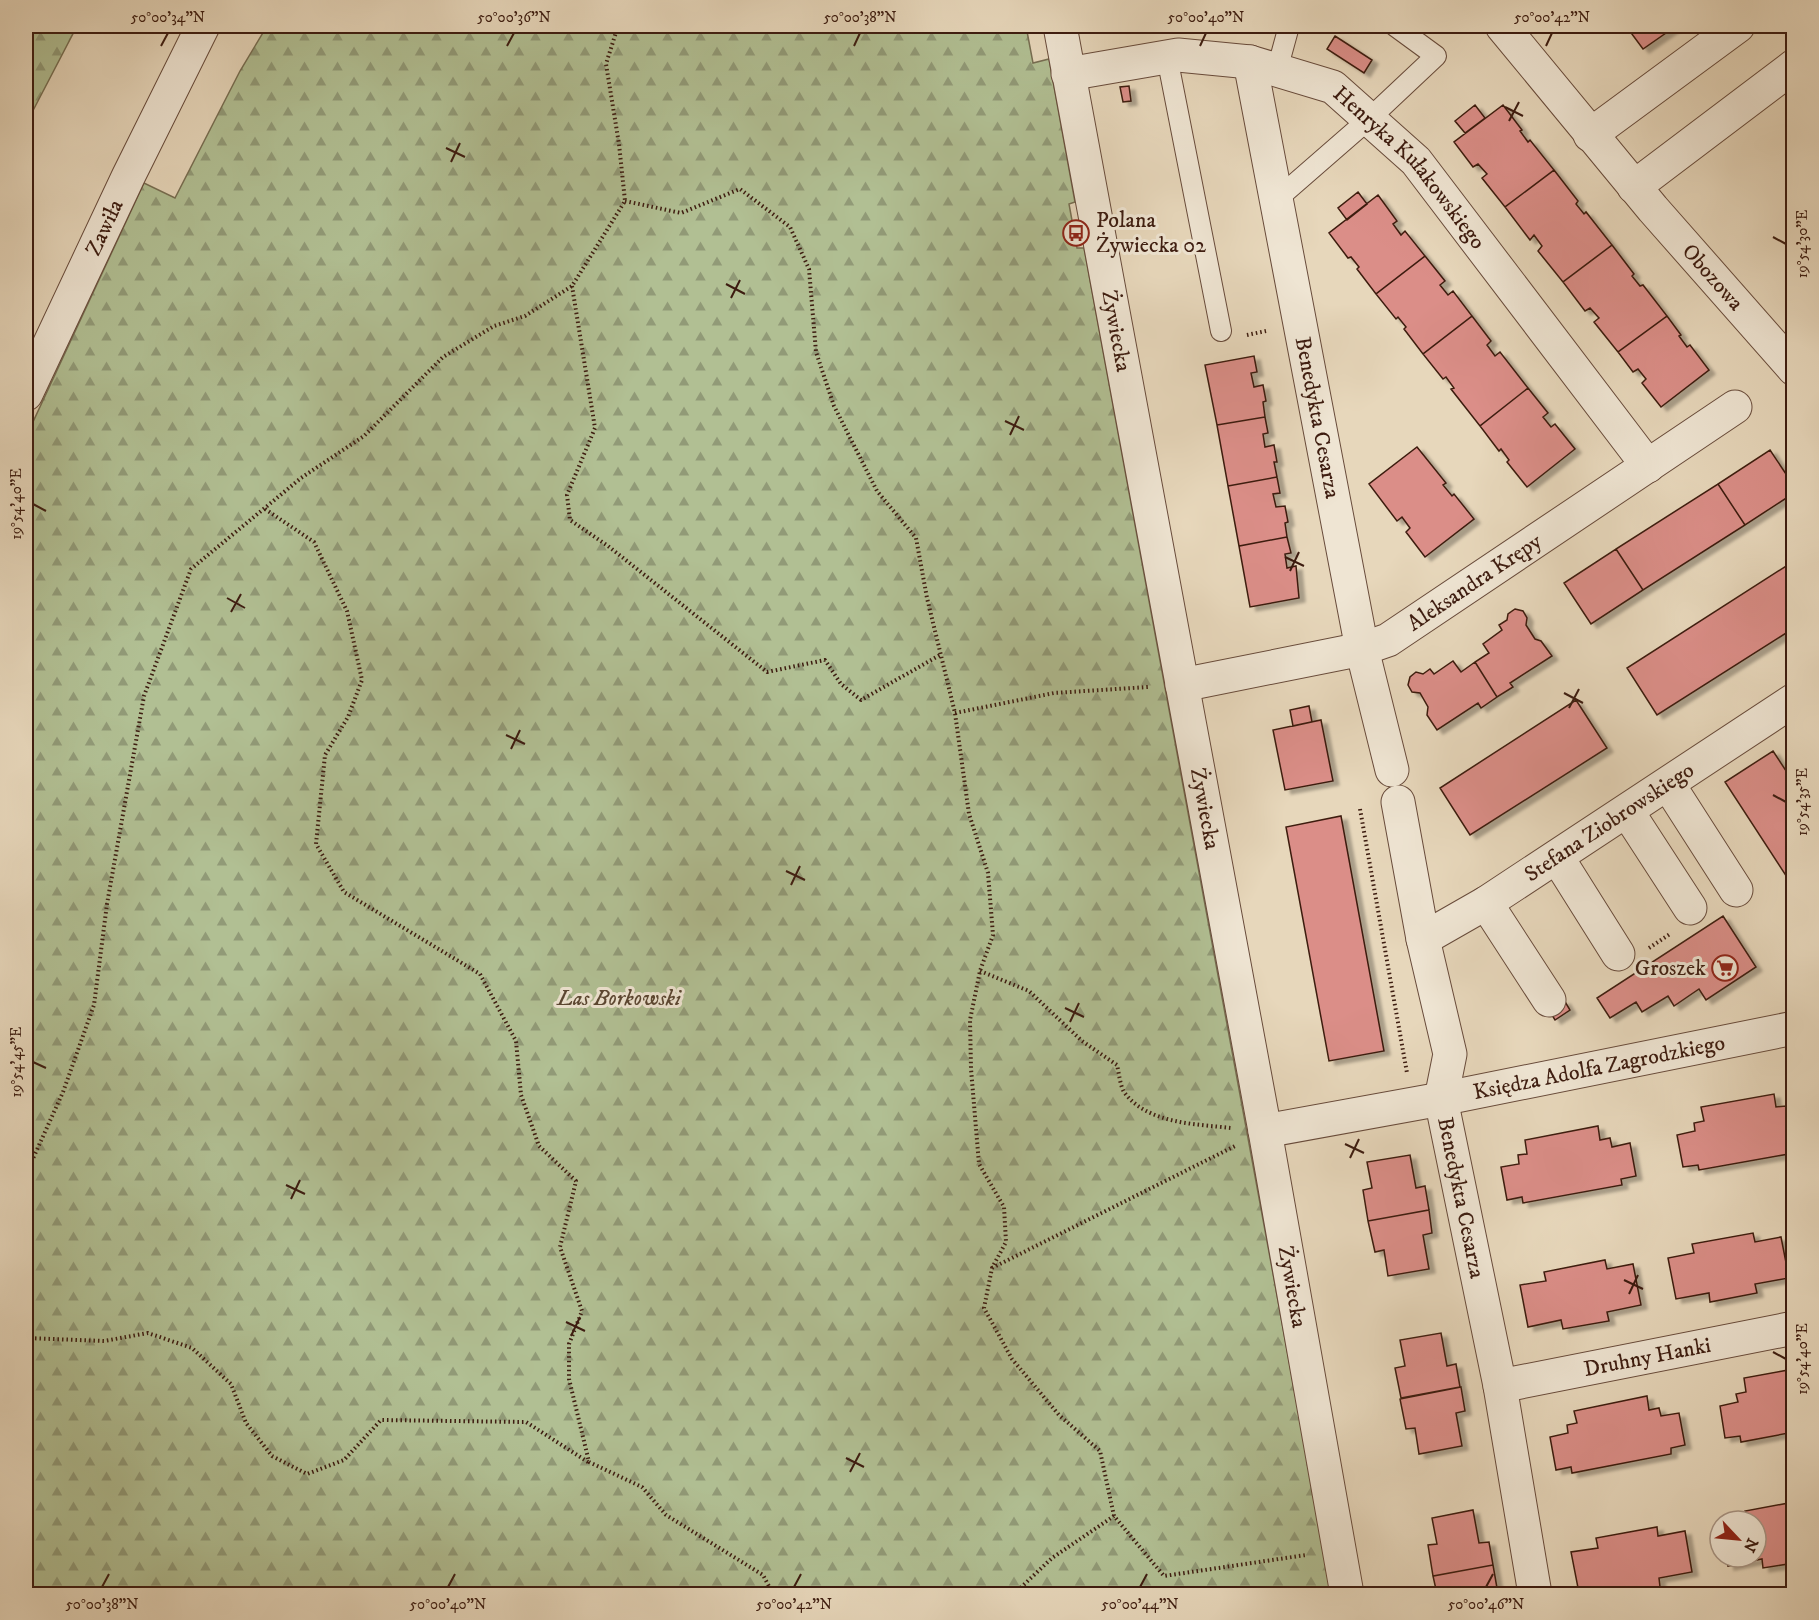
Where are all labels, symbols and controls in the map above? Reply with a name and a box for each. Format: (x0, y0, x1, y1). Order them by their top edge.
text: 50°00'34"N (131, 8, 205, 27)
text: 50°00'36"N (477, 8, 551, 27)
text: 50°00'38"N (823, 8, 897, 27)
text: 50°00'40"N (1168, 8, 1244, 27)
text: 50°00'42"N (1514, 8, 1590, 27)
street label: Henryka Kułakowskiego (1327, 80, 1492, 254)
street label: Zawiła (79, 194, 129, 260)
place label: Polana Żywiecka 02 (1096, 207, 1206, 259)
text: 19°54'30"E (1793, 209, 1812, 278)
bus stop icon: Polana Żywiecka 02 (1061, 218, 1091, 248)
street label: Obozowa (1676, 238, 1750, 317)
street label: Żywiecka (1096, 288, 1137, 375)
street label: Benedykta Cesarza (1289, 334, 1347, 501)
text: 19°54'40"E (7, 468, 26, 540)
street label: Aleksandra Krępy (1402, 527, 1547, 637)
street label: Stefana Ziobrowskiego (1519, 756, 1699, 888)
street label: Żywiecka (1184, 766, 1226, 852)
text: 19°54'35"E (1793, 768, 1812, 836)
supermarket icon: Groszek (1710, 953, 1740, 983)
place label: Groszek (1635, 955, 1706, 982)
park label: Las Borkowski (555, 985, 682, 1012)
text: 19°54'45"E (7, 1026, 26, 1097)
street label: Księdza Adolfa Zagrodzkiego (1471, 1029, 1727, 1106)
street label: Benedykta Cesarza (1432, 1115, 1491, 1281)
street label: Żywiecka (1272, 1244, 1313, 1330)
text: 19°54'40"E (1793, 1323, 1812, 1395)
street label: Druhny Hanki (1581, 1331, 1713, 1383)
north arrow (1708, 1509, 1768, 1569)
text: N (1739, 1535, 1762, 1555)
text: 50°00'38"N (65, 1595, 139, 1614)
text: 50°00'40"N (410, 1595, 486, 1614)
text: 50°00'42"N (756, 1595, 832, 1614)
text: 50°00'44"N (1101, 1595, 1179, 1614)
text: 50°00'46"N (1448, 1595, 1524, 1614)

